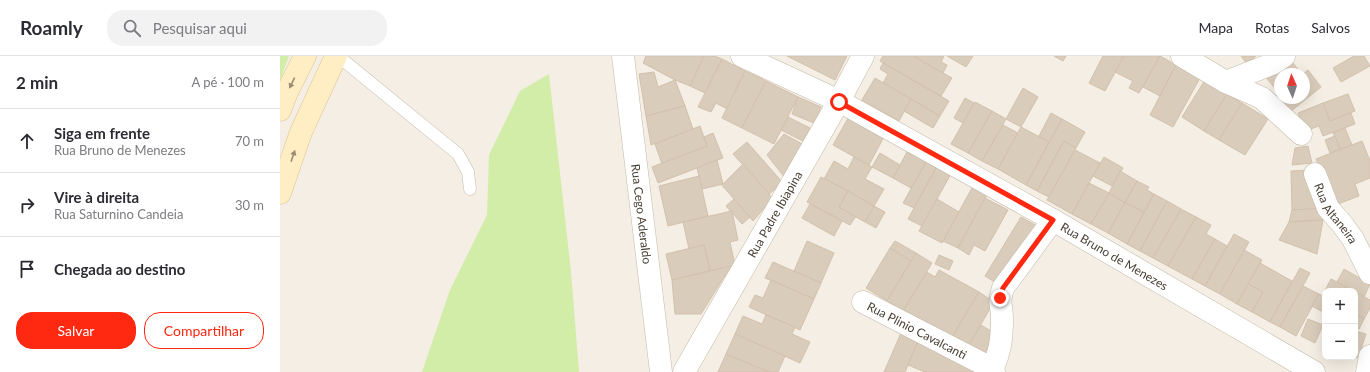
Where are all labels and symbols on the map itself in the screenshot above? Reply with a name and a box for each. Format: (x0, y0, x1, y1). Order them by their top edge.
north arrow (1274, 68, 1310, 104)
one-way arrow (288, 77, 295, 89)
route start (830, 93, 848, 111)
one-way arrow (290, 150, 296, 162)
street label: Rua Cego Aderaldo (629, 163, 655, 265)
street label: Rua Padre Ibiapina (744, 168, 805, 260)
street label: Rua Altaneira (1312, 181, 1361, 246)
street label: Rua Bruno de Menezes (1058, 219, 1171, 293)
route end (991, 289, 1009, 307)
street label: Rua Plinio Cavalcanti (865, 298, 970, 362)

